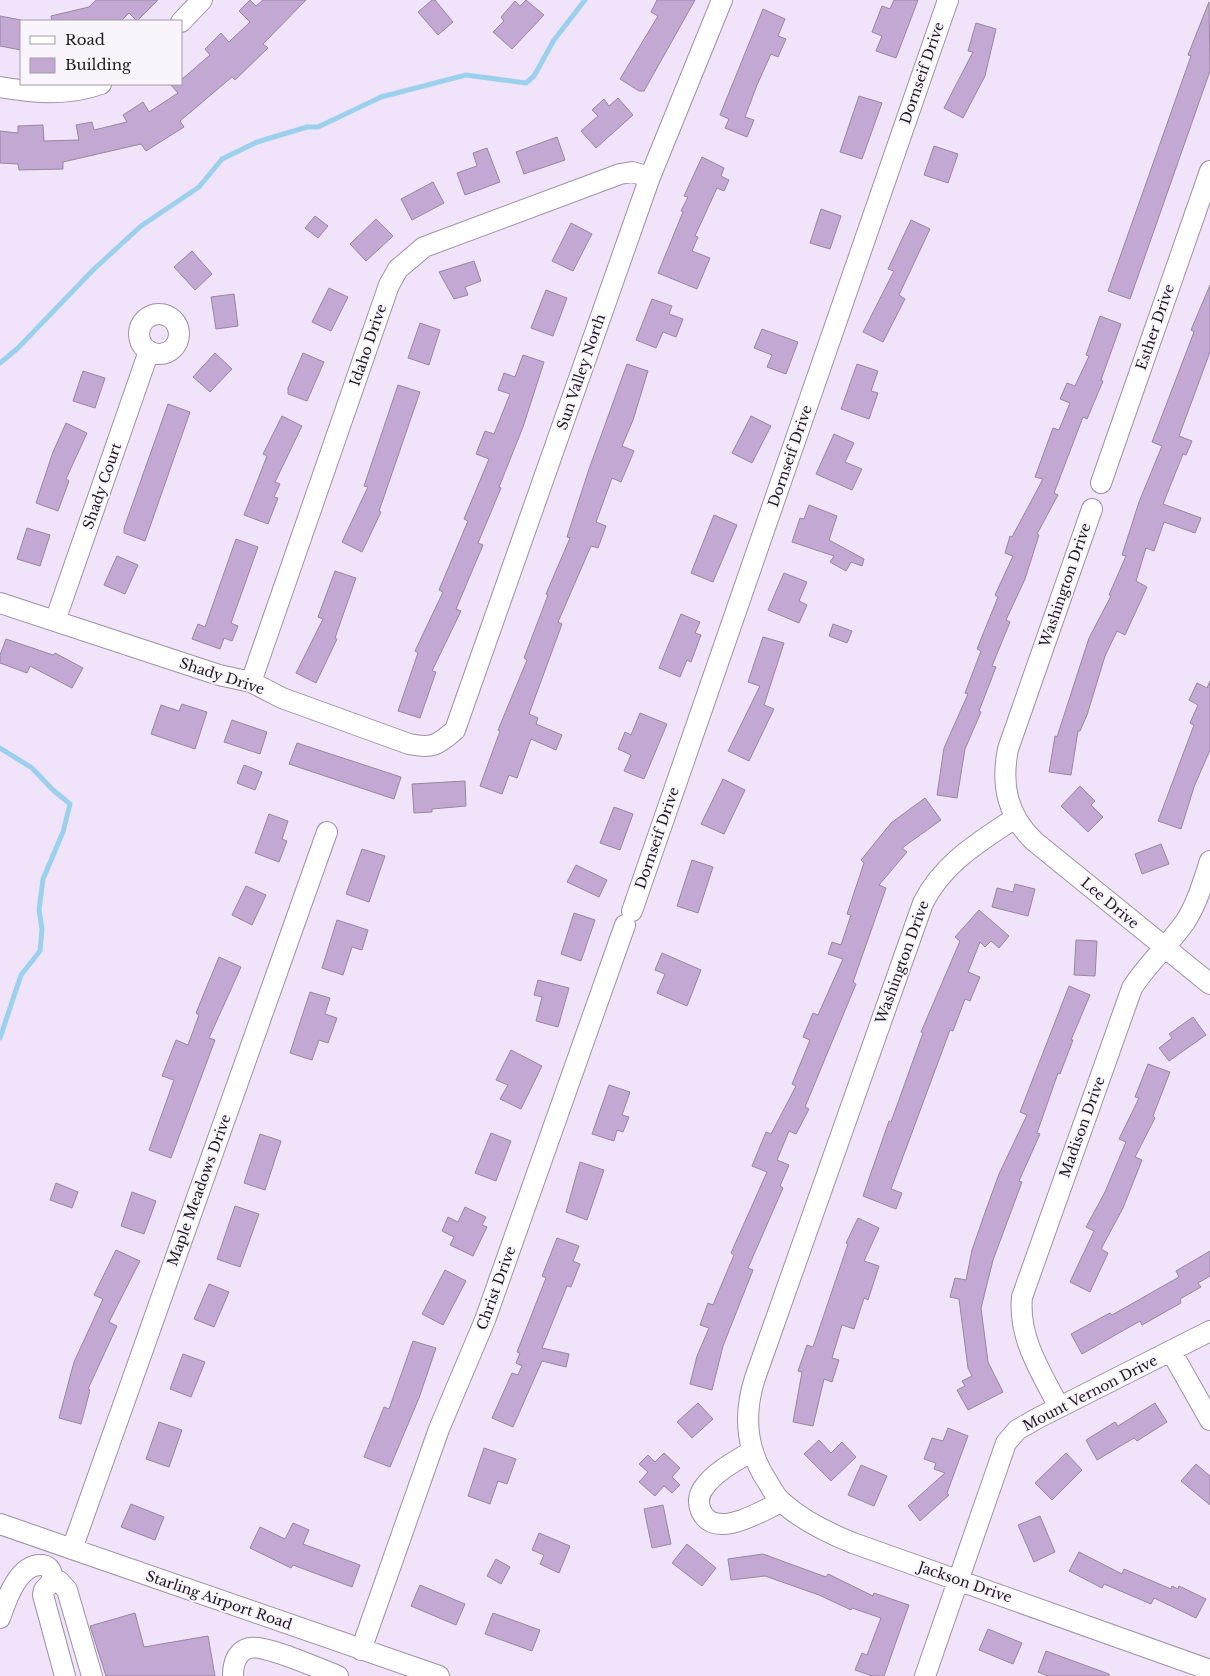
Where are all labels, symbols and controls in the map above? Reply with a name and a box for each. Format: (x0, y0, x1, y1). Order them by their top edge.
legend (20, 20, 182, 85)
street label: Dornseif Drive (896, 20, 948, 126)
text: Road (65, 30, 105, 49)
text: Building (65, 55, 132, 74)
street label: Esther Drive (1132, 282, 1178, 372)
street label: Idaho Drive (346, 302, 390, 388)
street label: Sun Valley North (553, 311, 609, 432)
street label: Dornseif Drive (764, 403, 816, 509)
street label: Shady Court (79, 440, 125, 532)
street label: Washington Drive (1035, 521, 1095, 650)
street label: Shady Drive (177, 654, 267, 698)
street label: Dornseif Drive (631, 785, 683, 891)
street label: Lee Drive (1077, 874, 1143, 932)
street label: Washington Drive (871, 898, 933, 1027)
street label: Madison Drive (1055, 1074, 1109, 1180)
street label: Maple Meadows Drive (163, 1112, 235, 1268)
street label: Christ Drive (472, 1244, 520, 1332)
street label: Mount Vernon Drive (1020, 1351, 1160, 1435)
street label: Jackson Drive (914, 1557, 1014, 1606)
street label: Starling Airport Road (143, 1567, 295, 1634)

